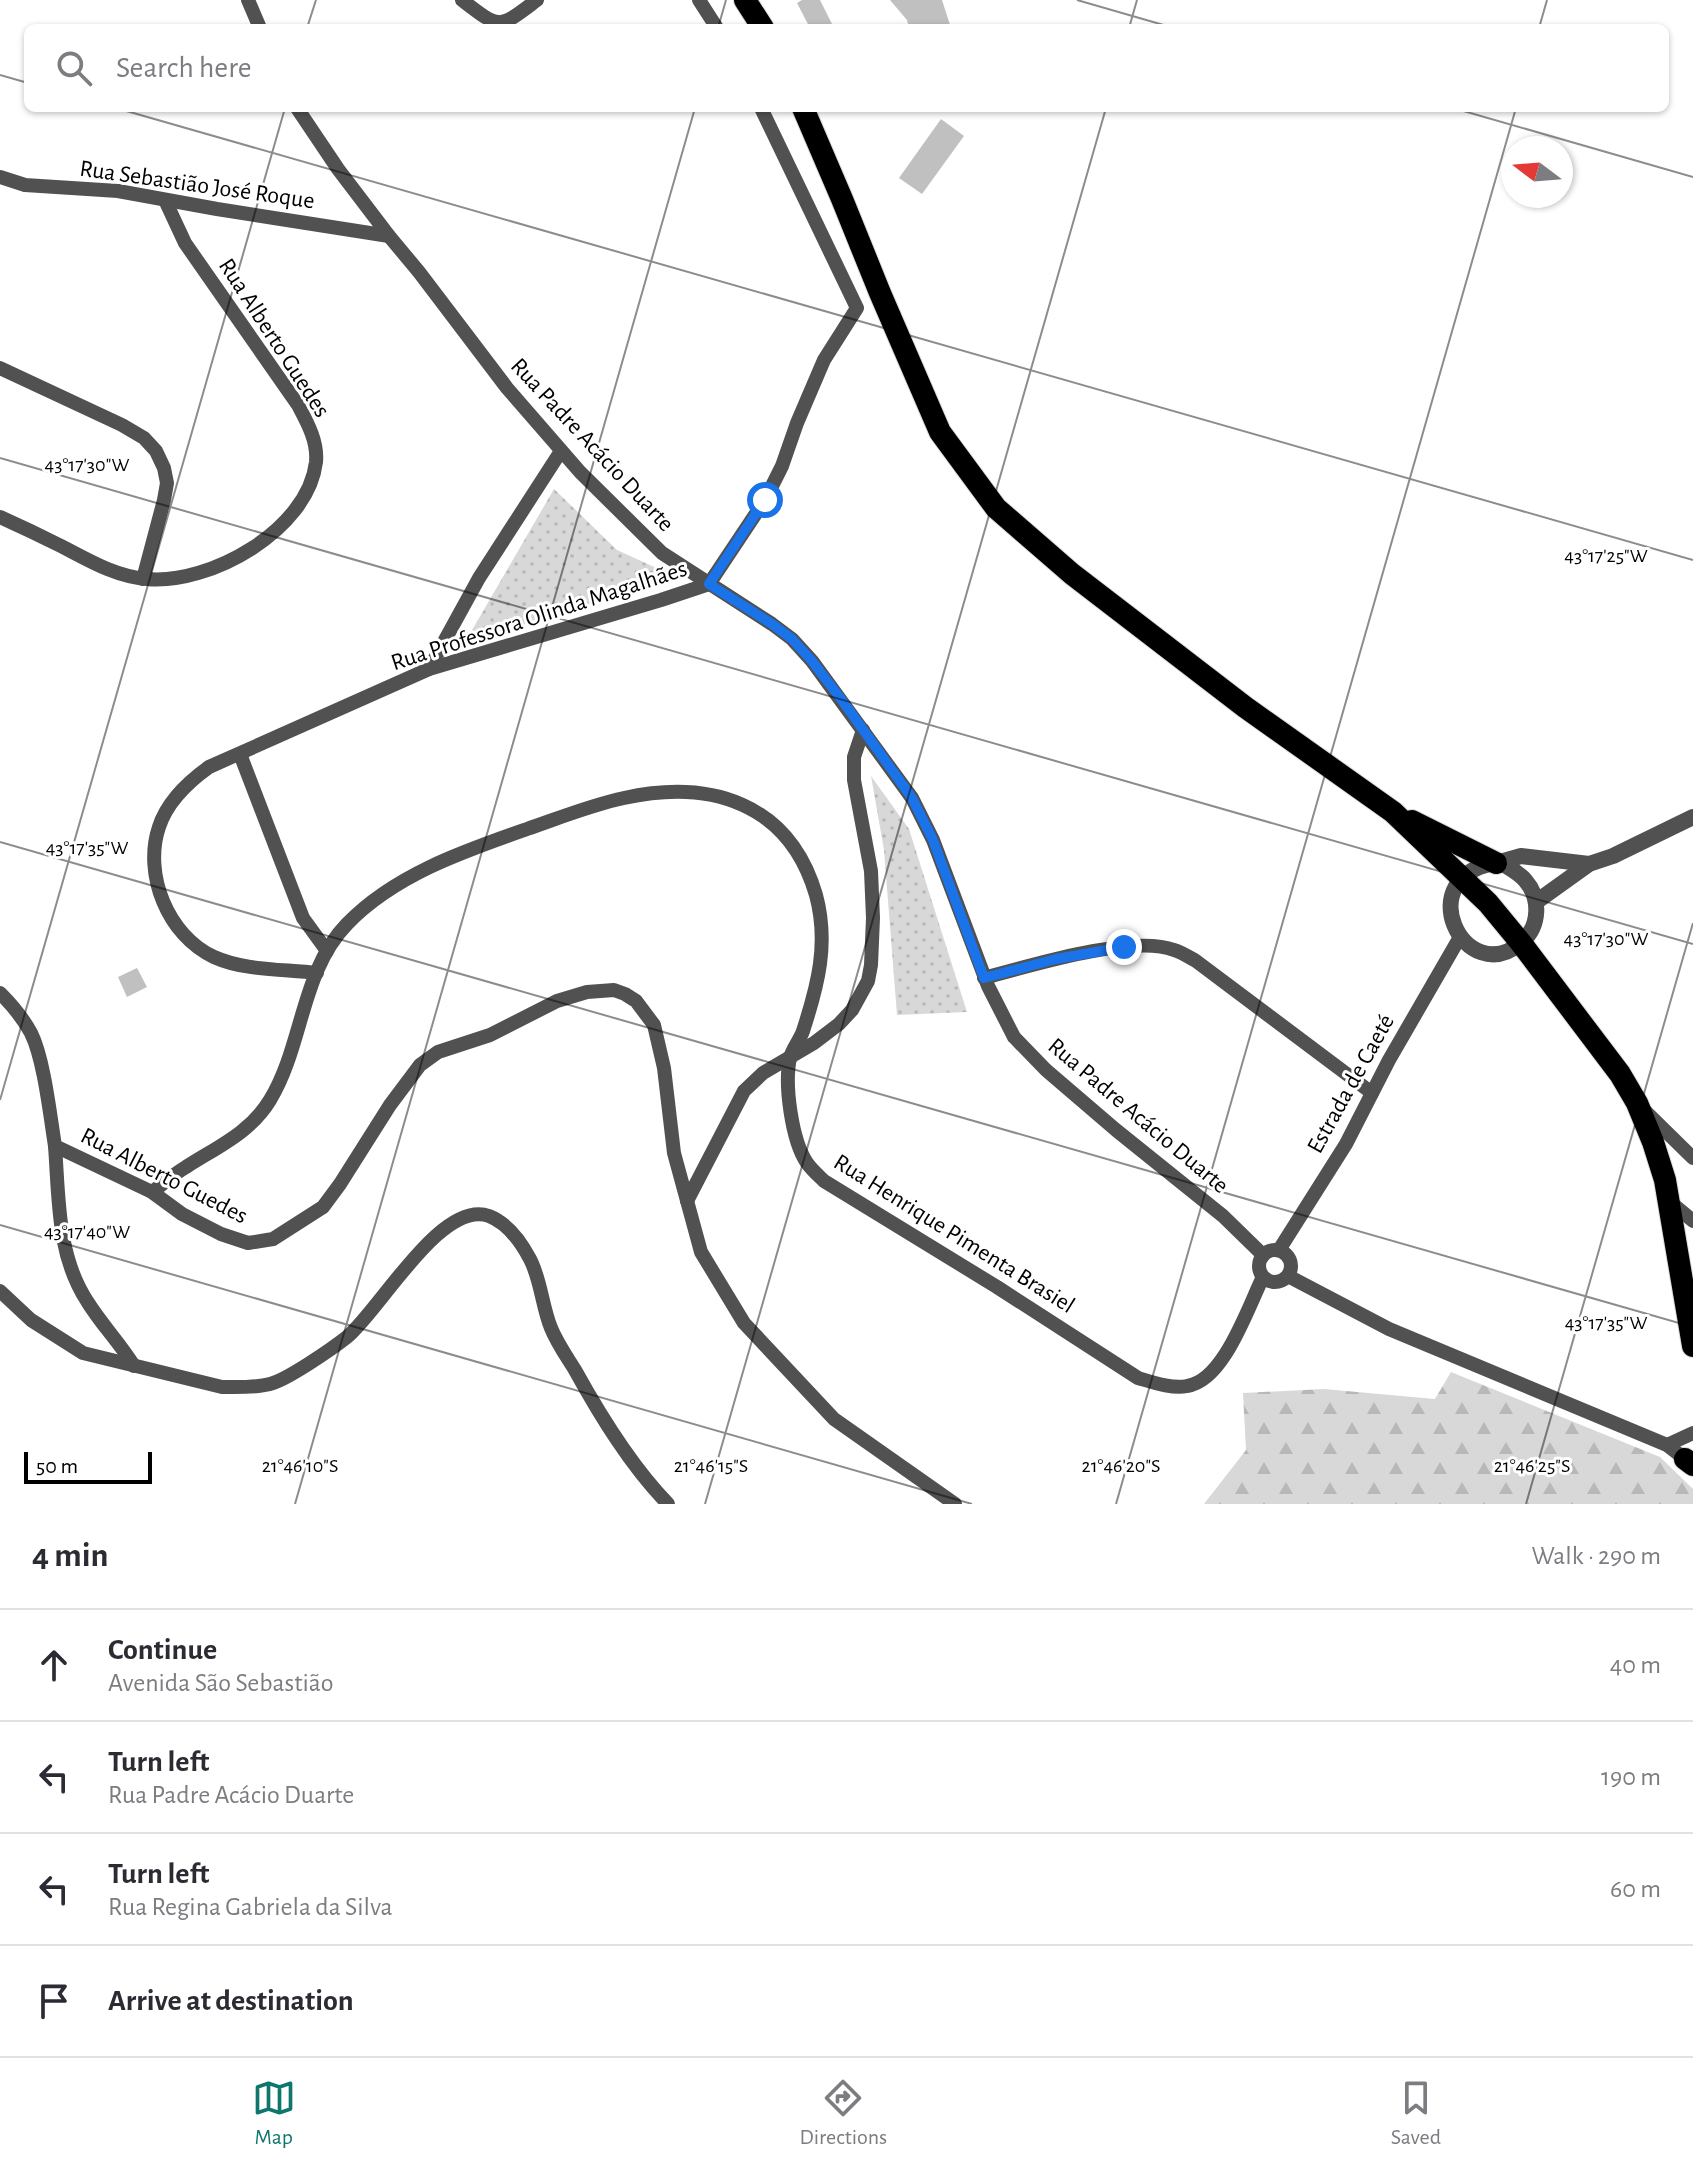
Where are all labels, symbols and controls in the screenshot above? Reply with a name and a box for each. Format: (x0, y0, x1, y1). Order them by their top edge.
search box (24, 24, 1669, 112)
icon: search (52, 46, 96, 90)
text: Search here (116, 53, 252, 83)
north arrow (1501, 136, 1573, 208)
street label: Rua Sebastião José Roque (78, 157, 316, 213)
street label: Rua Alberto Guedes (214, 254, 334, 422)
street label: Rua Padre Acácio Duarte (506, 354, 678, 536)
text: 43°17'30"W (45, 455, 130, 475)
route start (747, 482, 783, 518)
text: 43°17'25"W (1564, 546, 1648, 566)
street label: Rua Professora Olinda Magalhães (388, 557, 690, 675)
text: 43°17'35"W (46, 838, 128, 858)
route end (1106, 929, 1142, 965)
text: 43°17'30"W (1564, 929, 1649, 949)
street label: Estrada de Caeté (1303, 1011, 1399, 1157)
street label: Rua Padre Acácio Duarte (1043, 1034, 1233, 1198)
street label: Rua Alberto Guedes (77, 1124, 251, 1228)
street label: Rua Henrique Pimenta Brasiel (829, 1150, 1079, 1318)
text: 43°17'40"W (44, 1222, 130, 1242)
text: 43°17'35"W (1565, 1313, 1647, 1333)
scale bar (24, 1448, 152, 1484)
text: 50 m (36, 1455, 78, 1477)
text: 21°46'10"S (262, 1456, 338, 1476)
text: 21°46'15"S (674, 1456, 748, 1476)
text: 21°46'20"S (1082, 1456, 1160, 1476)
text: 21°46'25"S (1494, 1456, 1570, 1476)
text: 4 min (32, 1539, 109, 1573)
text: Walk · 290 m (1531, 1543, 1661, 1569)
text: Continue (108, 1635, 217, 1665)
icon: ahead (32, 1643, 76, 1687)
text: 40 m (1610, 1652, 1661, 1678)
text: Avenida São Sebastião (108, 1670, 334, 1696)
text: Turn left (108, 1747, 209, 1777)
icon: left (32, 1755, 76, 1799)
text: 190 m (1601, 1764, 1661, 1790)
text: Rua Padre Acácio Duarte (108, 1782, 354, 1808)
text: Turn left (108, 1859, 209, 1889)
icon: left (32, 1867, 76, 1911)
text: 60 m (1610, 1876, 1661, 1902)
text: Rua Regina Gabriela da Silva (108, 1894, 393, 1920)
icon: arrive (32, 1979, 76, 2023)
text: Arrive at destination (108, 1986, 354, 2016)
tab: Map (252, 2076, 296, 2150)
tab: Directions (799, 2076, 887, 2150)
tab: Saved (1391, 2076, 1441, 2150)

